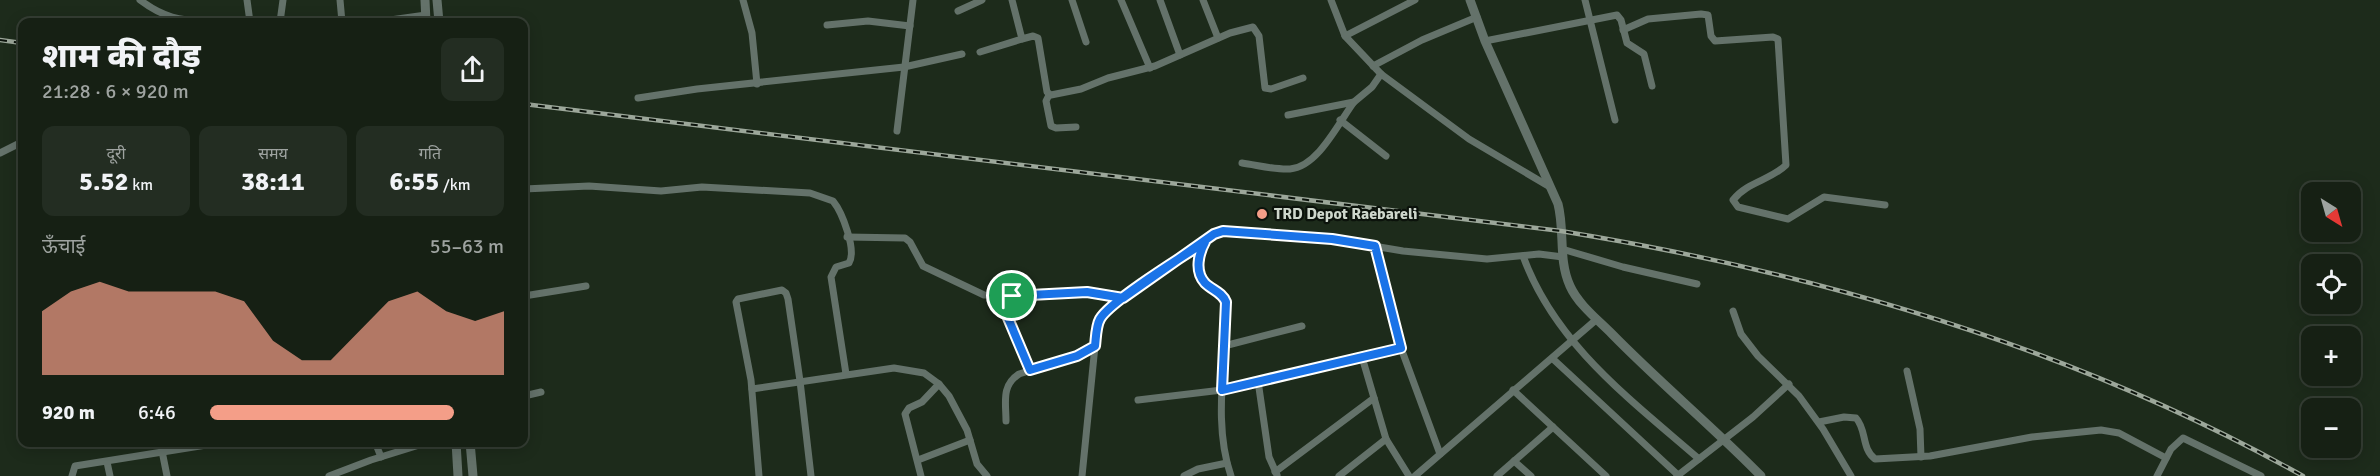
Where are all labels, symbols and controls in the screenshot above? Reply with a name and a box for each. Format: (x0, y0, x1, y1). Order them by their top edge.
text: शाम की दौड़ (42, 36, 201, 77)
button: share (441, 38, 504, 101)
text: 21:28 · 6 × 920 m (42, 79, 189, 104)
text: दूरी (106, 144, 126, 164)
text: समय (258, 144, 288, 164)
text: गति (419, 144, 441, 164)
text: 5.52 (79, 166, 129, 198)
text: 38:11 (241, 166, 305, 198)
text: 6:55 (390, 166, 439, 198)
text: km (129, 175, 153, 195)
text: /km (439, 175, 470, 195)
north arrow (2301, 182, 2361, 242)
map controls (2301, 182, 2361, 458)
place label: TRD Depot Raebareli (1274, 204, 1418, 224)
marker: TRD Depot Raebareli (1255, 207, 1269, 221)
text: ऊँचाई (42, 234, 85, 259)
text: 55–63 m (430, 234, 504, 259)
button: locate (2301, 254, 2361, 314)
pin (986, 270, 1037, 321)
icon: arrive (995, 279, 1028, 312)
button: + (2301, 326, 2361, 386)
button: − (2301, 398, 2361, 458)
text: 920 m (42, 400, 95, 425)
text: 6:46 (138, 400, 176, 425)

